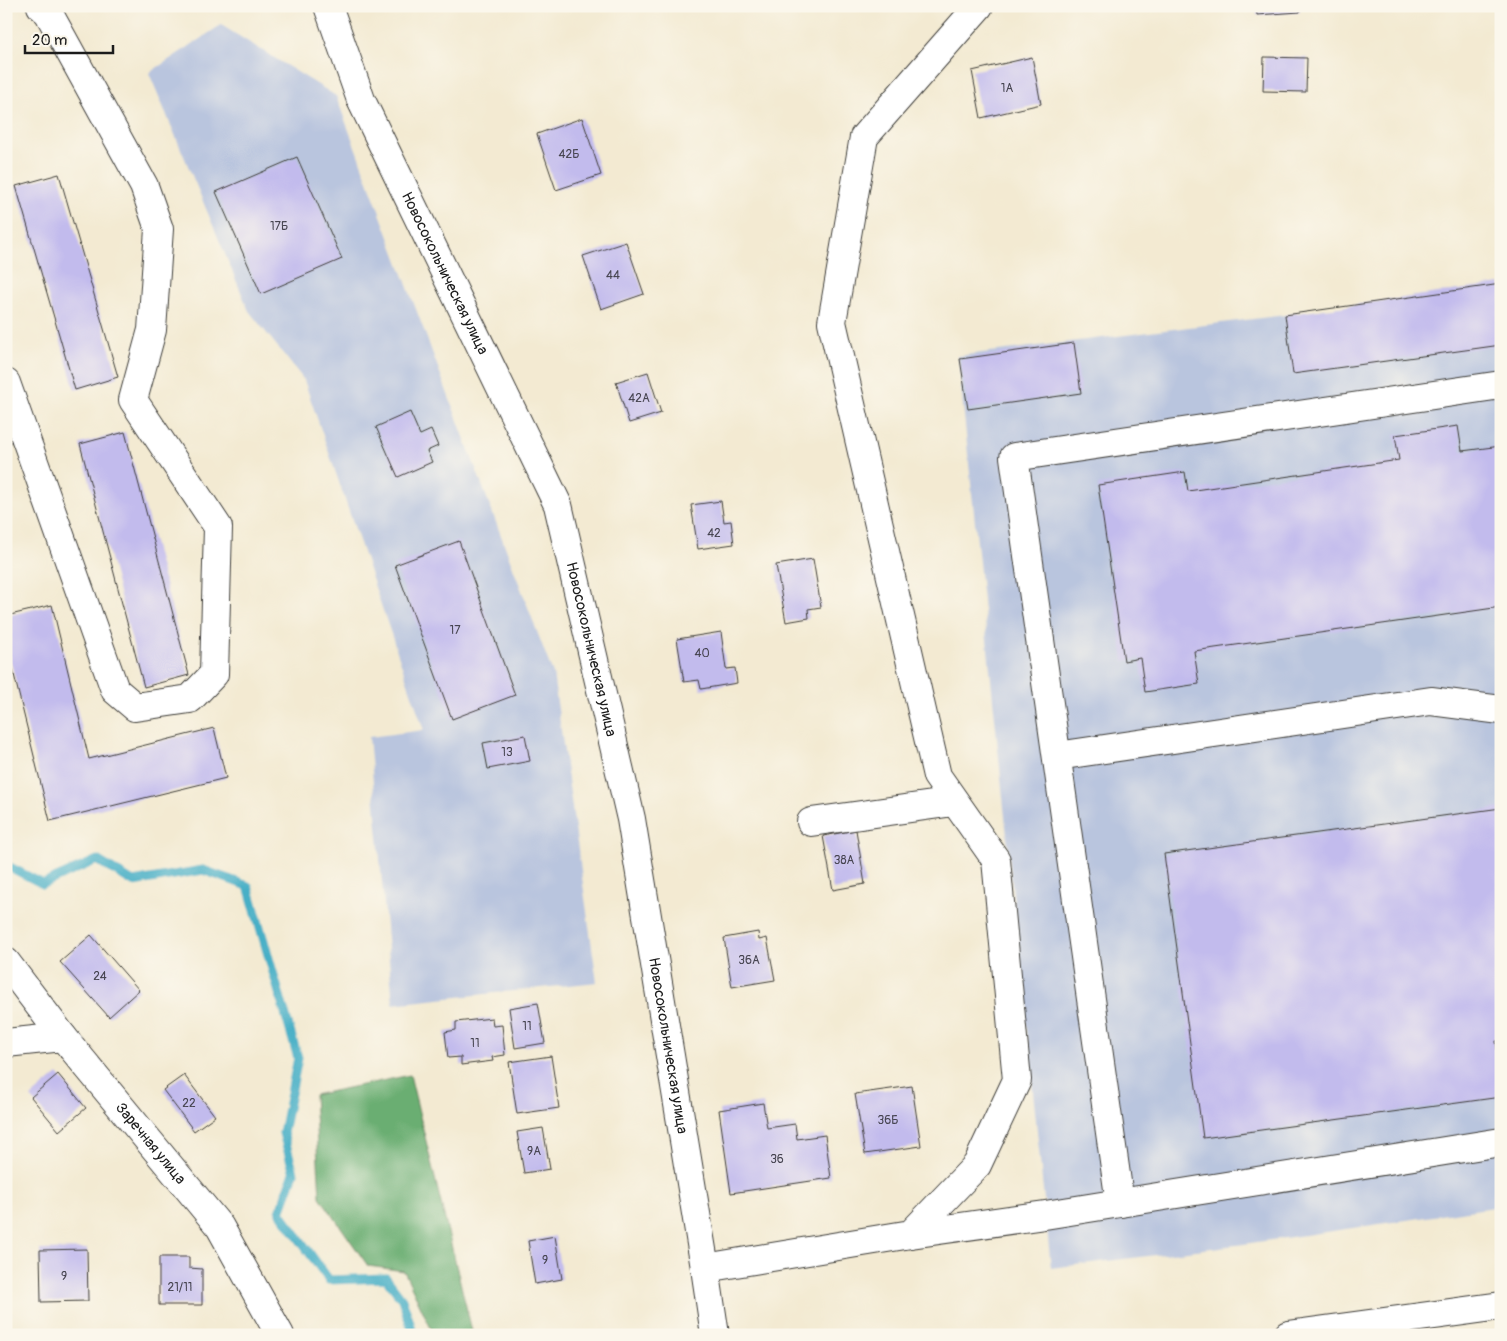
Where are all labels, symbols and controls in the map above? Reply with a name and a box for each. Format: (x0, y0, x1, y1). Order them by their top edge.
scale bar (25, 22, 112, 54)
text: 20 m (32, 31, 67, 50)
house number: 1А (1001, 81, 1013, 96)
house number: 42Б (559, 147, 579, 162)
street label: Новосокольническая улица (397, 189, 492, 358)
house number: 17Б (270, 219, 288, 234)
house number: 44 (606, 268, 620, 283)
house number: 42А (628, 391, 650, 406)
house number: 42 (707, 526, 721, 541)
street label: Новосокольническая улица (562, 560, 621, 738)
house number: 17 (449, 623, 461, 638)
house number: 40 (694, 646, 710, 661)
house number: 13 (501, 745, 513, 760)
house number: 38А (834, 853, 854, 868)
house number: 36А (738, 953, 760, 968)
street label: Новосокольническая улица (644, 956, 692, 1135)
house number: 24 (93, 969, 107, 984)
house number: 11 (522, 1019, 532, 1034)
house number: 11 (470, 1036, 480, 1051)
house number: 22 (182, 1096, 196, 1111)
street label: Заречная улица (111, 1099, 190, 1188)
house number: 36Б (878, 1113, 898, 1128)
house number: 9А (527, 1144, 541, 1159)
house number: 36 (770, 1152, 784, 1167)
house number: 9 (542, 1253, 548, 1268)
house number: 9 (61, 1269, 67, 1284)
house number: 21/11 (167, 1280, 193, 1295)

